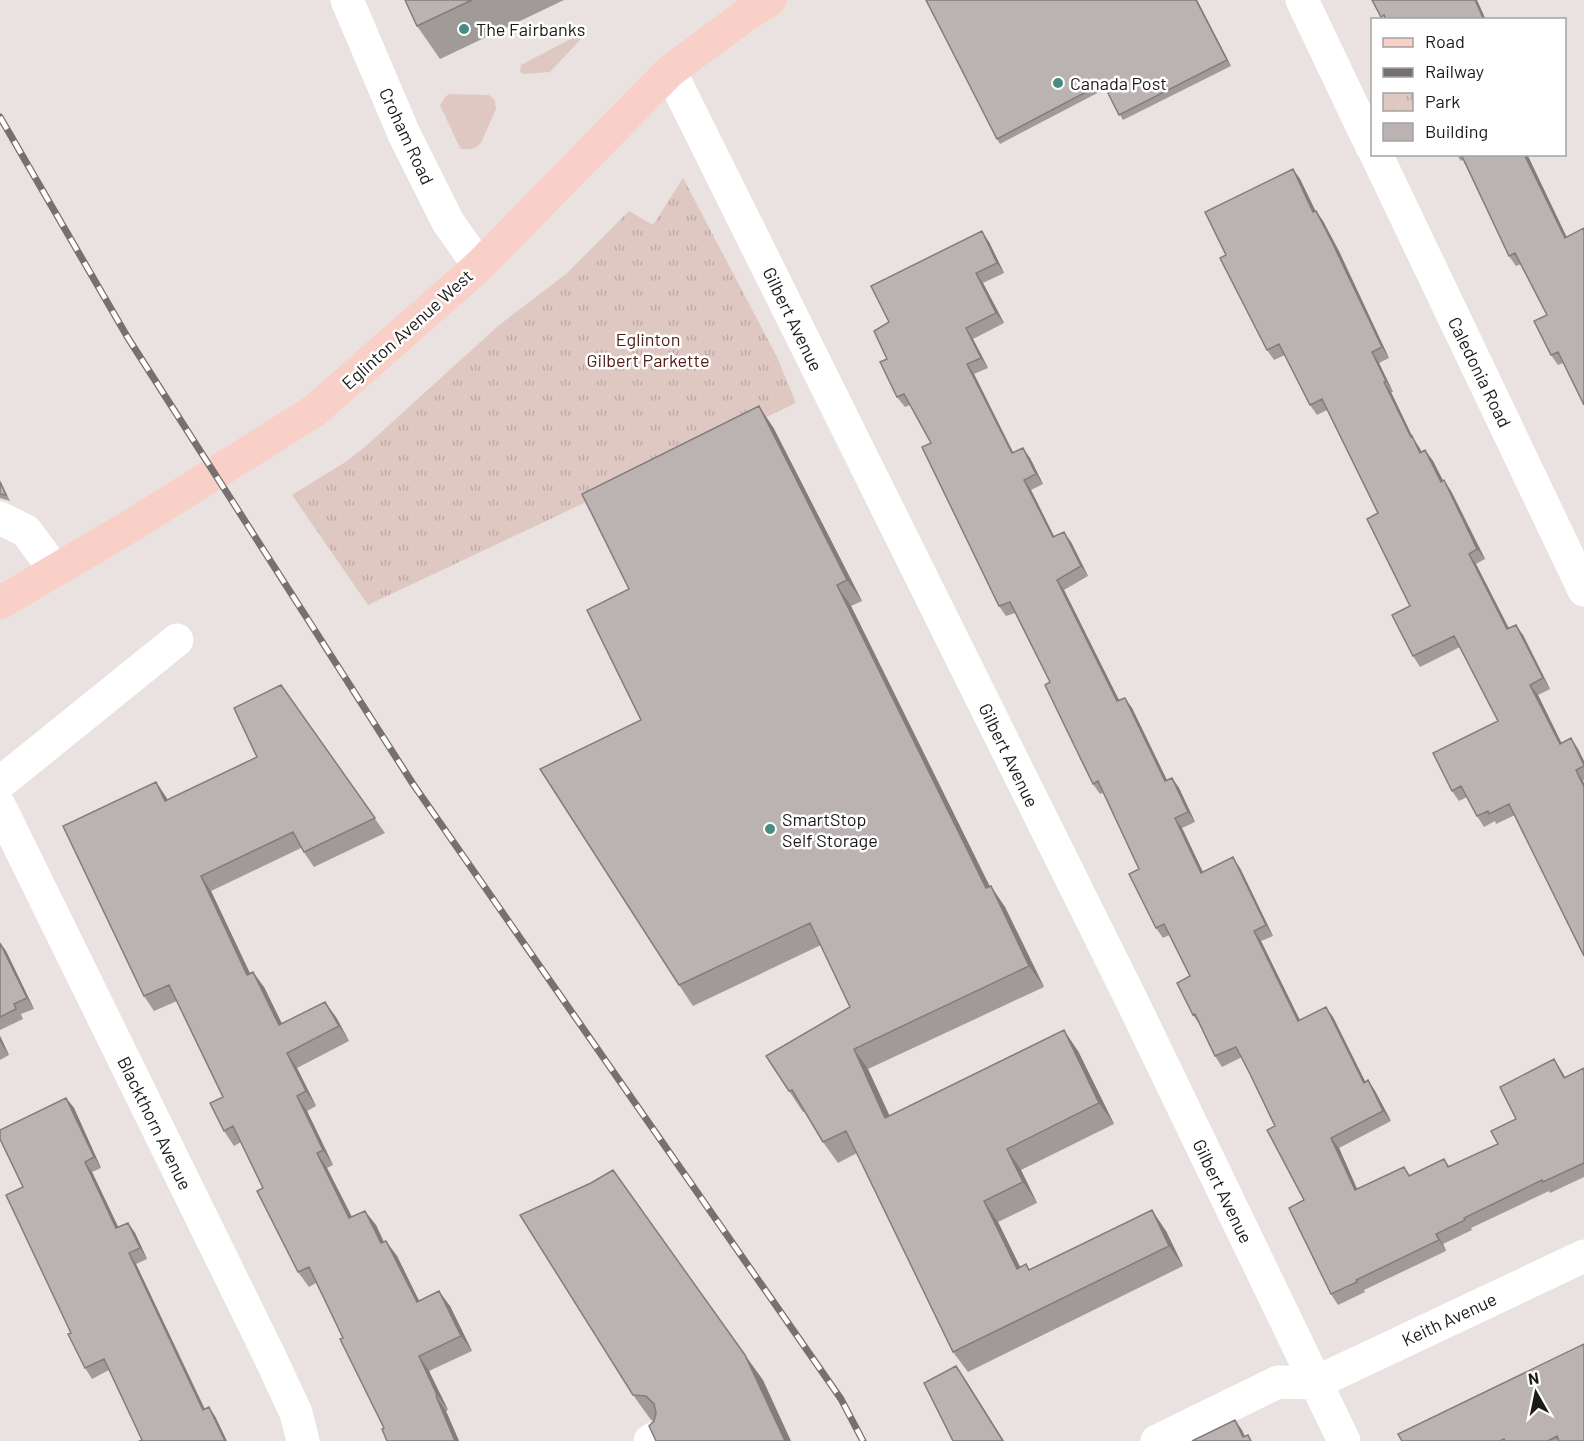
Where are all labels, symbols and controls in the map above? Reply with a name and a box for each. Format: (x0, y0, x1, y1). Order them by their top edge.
place label: The Fairbanks (476, 18, 585, 40)
legend (1371, 18, 1566, 156)
marker: The Fairbanks (457, 22, 471, 36)
text: Road (1425, 30, 1465, 52)
text: Railway (1425, 60, 1484, 82)
place label: Canada Post (1070, 72, 1167, 94)
marker: Canada Post (1051, 76, 1065, 90)
street label: Croham Road (375, 84, 439, 188)
text: Park (1425, 90, 1460, 112)
text: Building (1425, 120, 1488, 142)
street label: Gilbert Avenue (758, 263, 828, 375)
street label: Eglinton Avenue West (337, 264, 477, 394)
street label: Caledonia Road (1444, 313, 1516, 431)
park label: Eglinton Gilbert Parkette (587, 328, 709, 371)
street label: Gilbert Avenue (974, 699, 1044, 811)
place label: SmartStop Self Storage (782, 808, 878, 851)
marker: SmartStop Self Storage (763, 822, 777, 836)
street label: Blackthorn Avenue (113, 1053, 197, 1193)
street label: Gilbert Avenue (1188, 1135, 1258, 1247)
street label: Keith Avenue (1398, 1287, 1500, 1351)
north arrow (1506, 1363, 1566, 1423)
text: N (1527, 1367, 1540, 1388)

